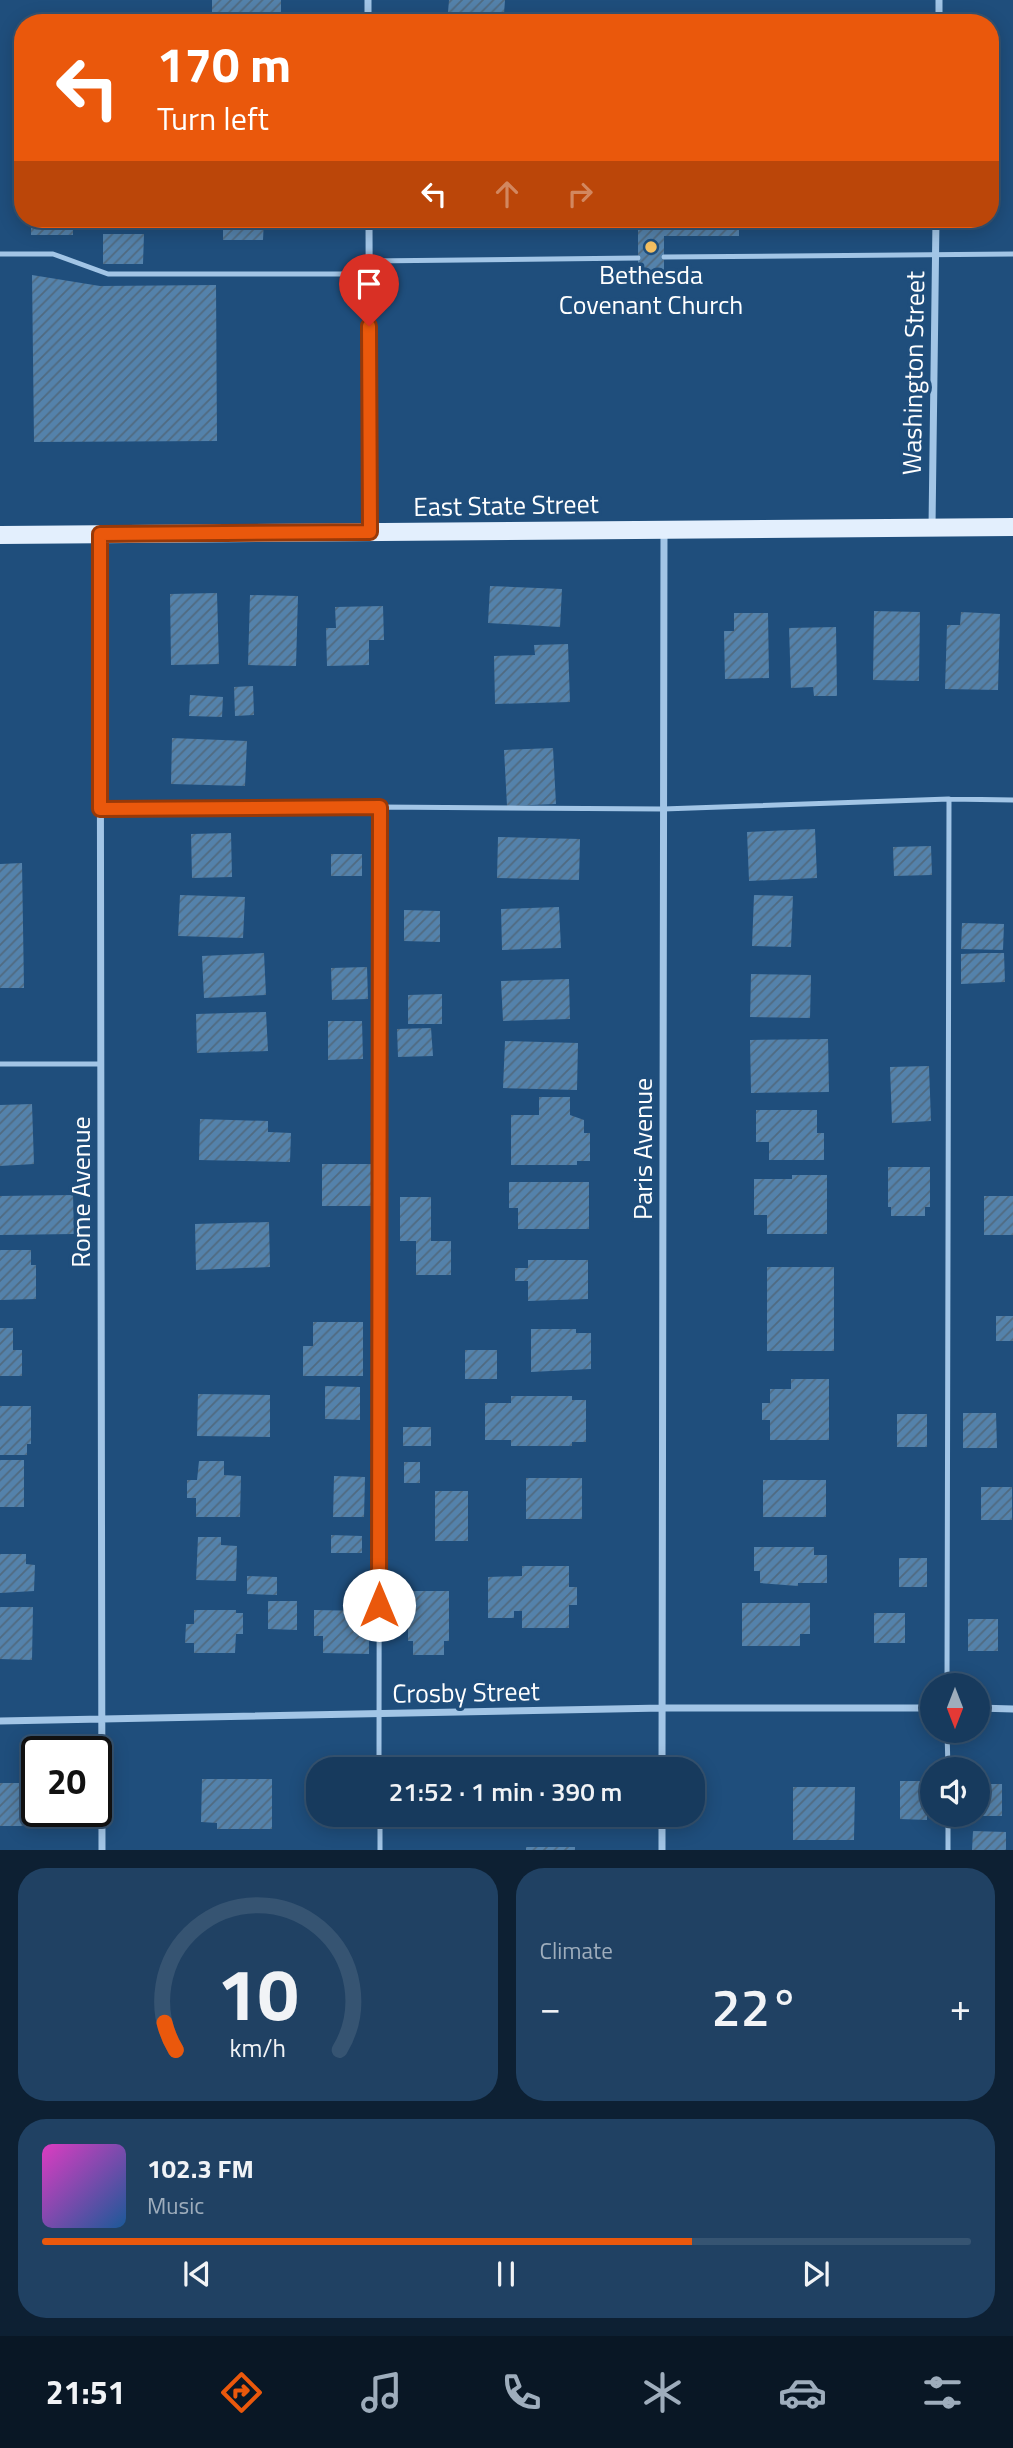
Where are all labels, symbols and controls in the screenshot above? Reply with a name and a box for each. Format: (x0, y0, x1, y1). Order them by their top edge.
text: 170 m (157, 26, 291, 101)
icon: left (42, 42, 133, 133)
text: Turn left (157, 94, 269, 142)
icon: left (415, 175, 453, 213)
icon: ahead (488, 175, 526, 213)
icon: right (561, 175, 599, 213)
marker: Bethesda Covenant Church (643, 239, 659, 255)
pin (339, 254, 399, 326)
place label: Bethesda Covenant Church (559, 255, 743, 324)
icon: arrive (350, 265, 388, 303)
street label: Washington Street (892, 271, 934, 475)
street label: East State Street (413, 484, 599, 526)
street label: Paris Avenue (623, 1078, 662, 1220)
street label: Rome Avenue (61, 1116, 100, 1268)
position arrow (342, 1568, 416, 1642)
street label: Crosby Street (392, 1671, 540, 1713)
north arrow (920, 1673, 990, 1743)
map controls (920, 1673, 990, 1827)
speed limit sign: 20 (21, 1736, 112, 1827)
button: sound (920, 1757, 990, 1827)
text: 21:52 · 1 min · 390 m (389, 1772, 622, 1811)
text: Climate (540, 1933, 613, 1968)
text: 10 (217, 1939, 299, 2049)
text: 22° (712, 1967, 799, 2046)
text: − (540, 1978, 561, 2036)
text: + (950, 1978, 971, 2036)
text: km/h (229, 2029, 286, 2067)
text: 102.3 FM (147, 2149, 254, 2188)
text: Music (147, 2188, 204, 2223)
icon: previous (178, 2255, 216, 2293)
icon: pause (487, 2255, 525, 2293)
icon: next (797, 2255, 835, 2293)
text: 21:51 (46, 2368, 126, 2416)
icon: directions (217, 2368, 266, 2417)
icon: music (357, 2368, 406, 2417)
icon: phone (497, 2368, 546, 2417)
icon: climate (638, 2368, 687, 2417)
icon: car (778, 2368, 827, 2417)
icon: filters (918, 2368, 967, 2417)

